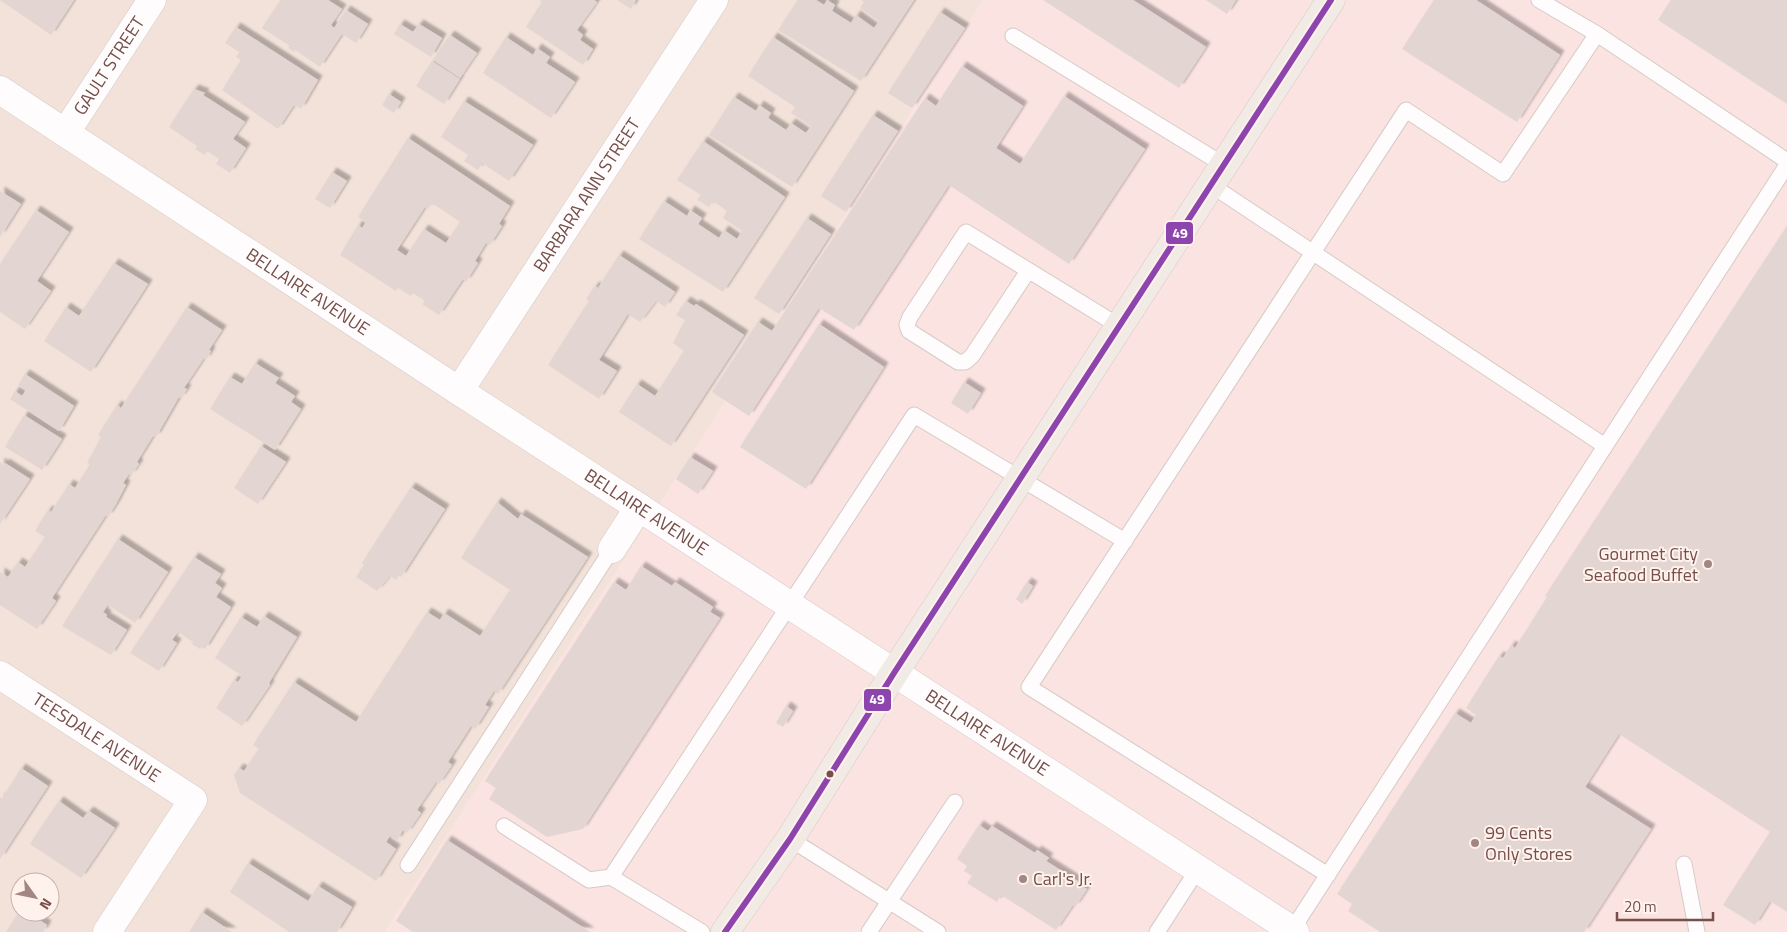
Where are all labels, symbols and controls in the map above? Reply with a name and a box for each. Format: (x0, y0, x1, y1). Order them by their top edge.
street label: GAULT STREET (66, 10, 151, 120)
street label: BARBARA ANN STREET (526, 112, 647, 277)
line badge: 49 (1165, 221, 1194, 245)
text: 49 (1172, 222, 1188, 243)
street label: BELLAIRE AVENUE (241, 241, 375, 342)
street label: BELLAIRE AVENUE (579, 462, 714, 562)
place label: Gourmet City Seafood Buffet (1584, 540, 1699, 588)
marker: Gourmet City Seafood Buffet (1702, 558, 1714, 570)
street label: BELLAIRE AVENUE (920, 682, 1055, 783)
street label: TEESDALE AVENUE (27, 685, 166, 789)
line badge: 49 (863, 688, 892, 712)
text: 49 (869, 688, 885, 709)
unlabelled marker (825, 769, 835, 779)
place label: 99 Cents Only Stores (1485, 819, 1572, 867)
marker: 99 Cents Only Stores (1469, 837, 1481, 849)
place label: Carl's Jr. (1033, 865, 1093, 892)
north arrow (10, 872, 60, 922)
marker: Carl's Jr. (1017, 873, 1029, 885)
scale bar (1617, 890, 1713, 922)
text: N (35, 895, 58, 914)
text: 20 m (1624, 895, 1657, 918)

